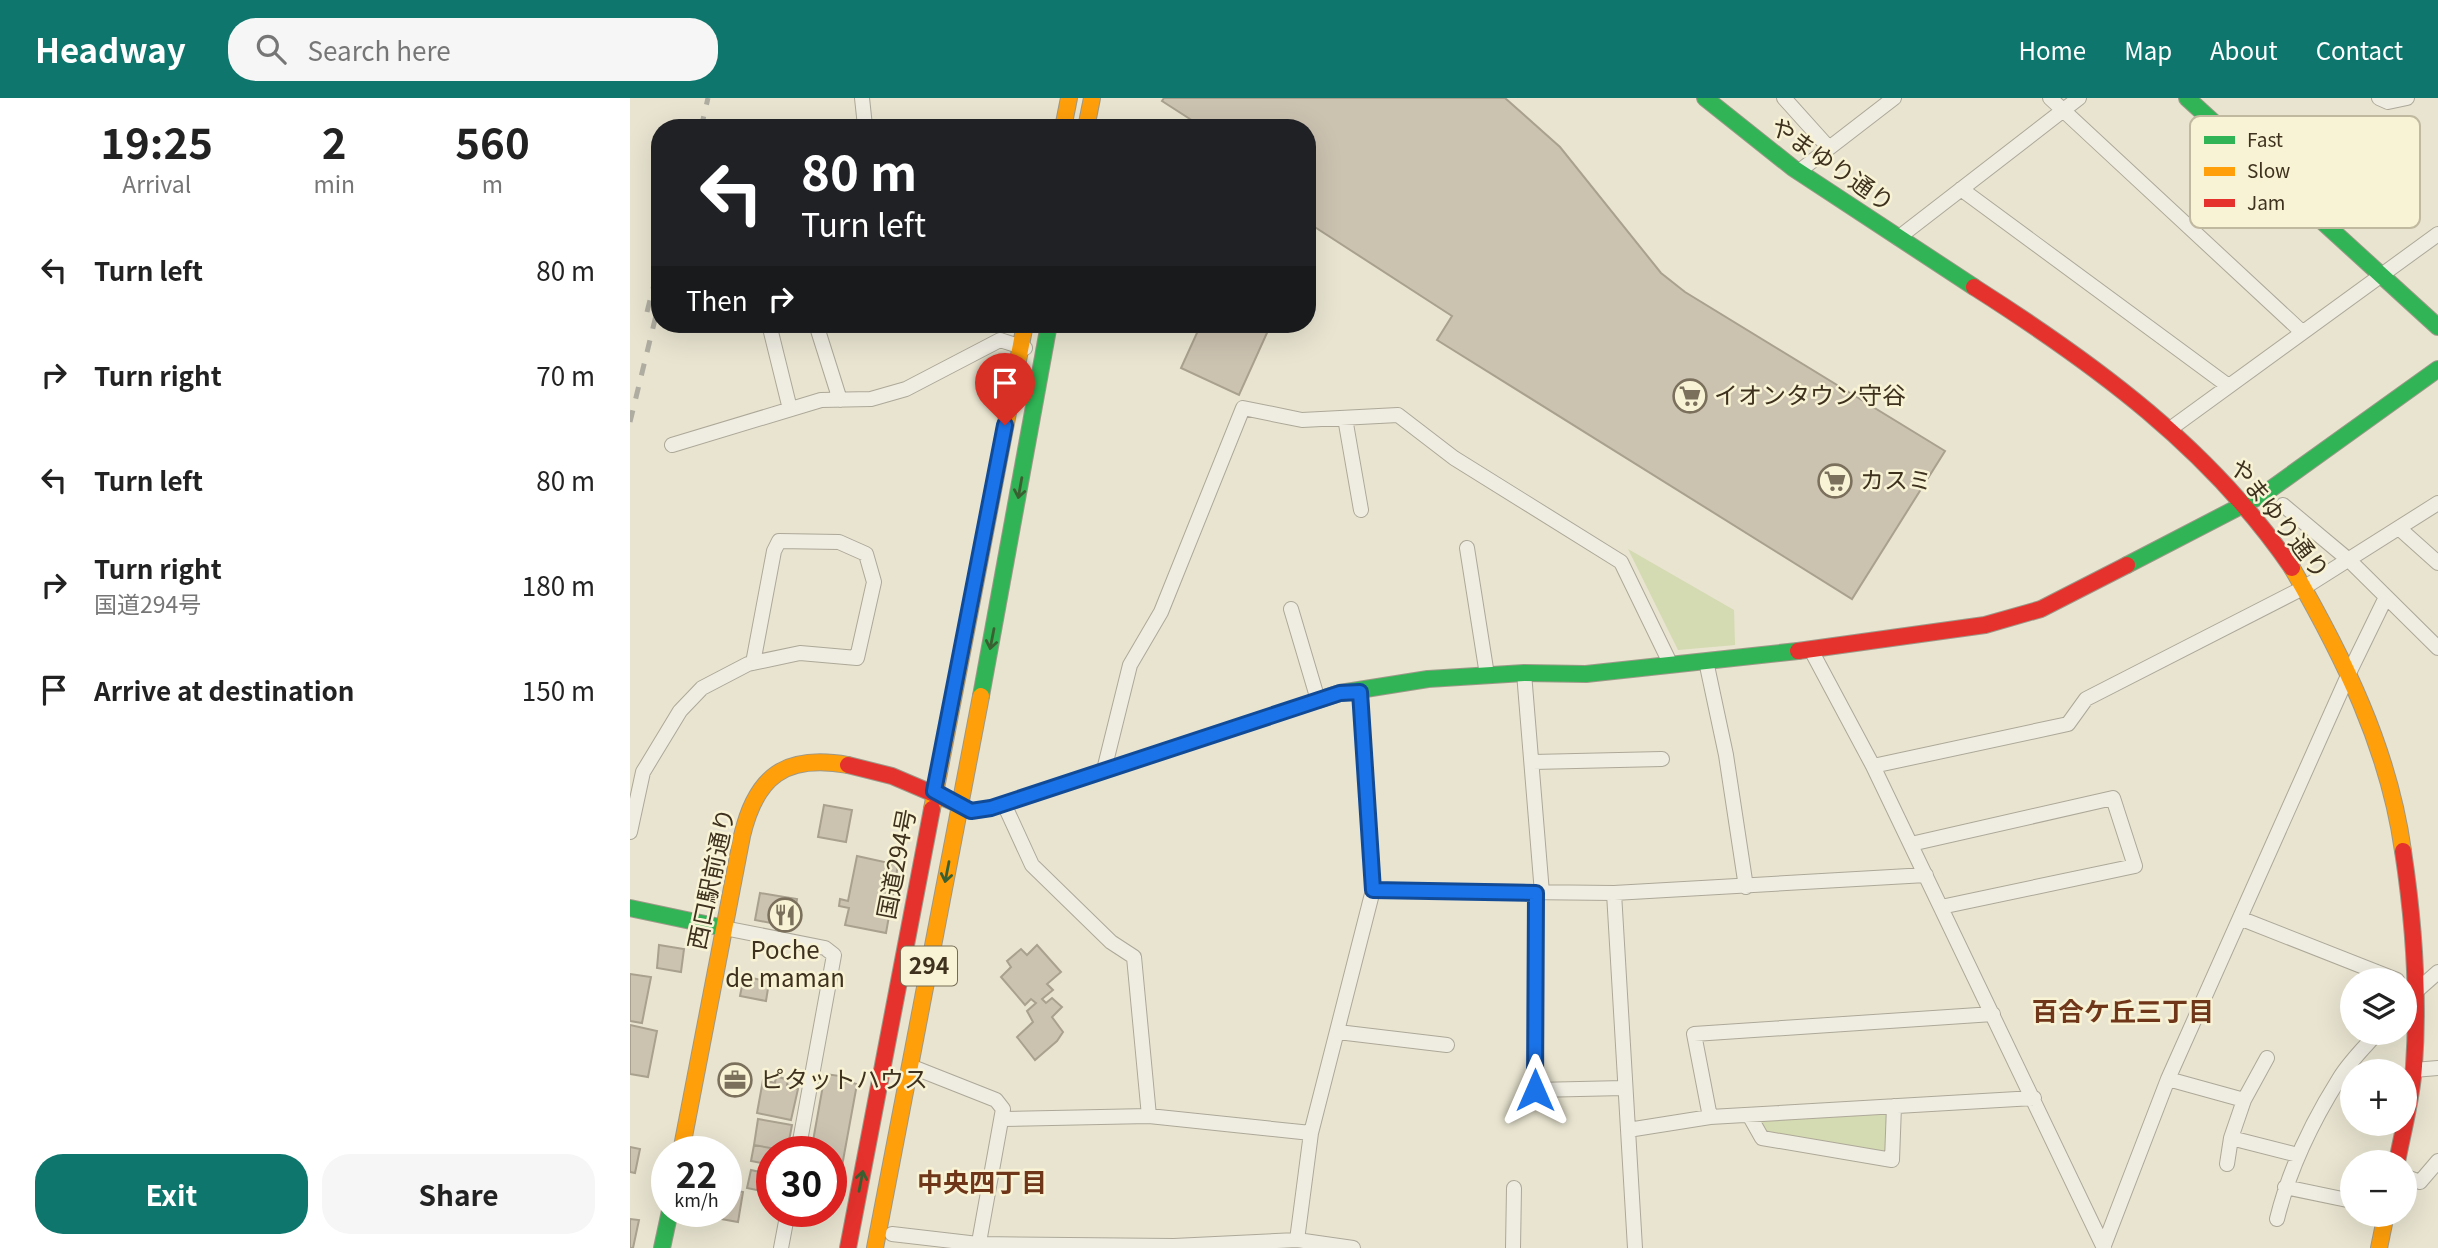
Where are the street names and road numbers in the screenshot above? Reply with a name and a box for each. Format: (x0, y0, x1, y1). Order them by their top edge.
street label: やまゆり通り (1764, 107, 1902, 219)
street label: やまゆり通り (2223, 450, 2339, 585)
street label: 西口駅前通り (677, 804, 742, 953)
street label: 国道294号 (867, 805, 922, 922)
road number: 294 (901, 946, 957, 986)

